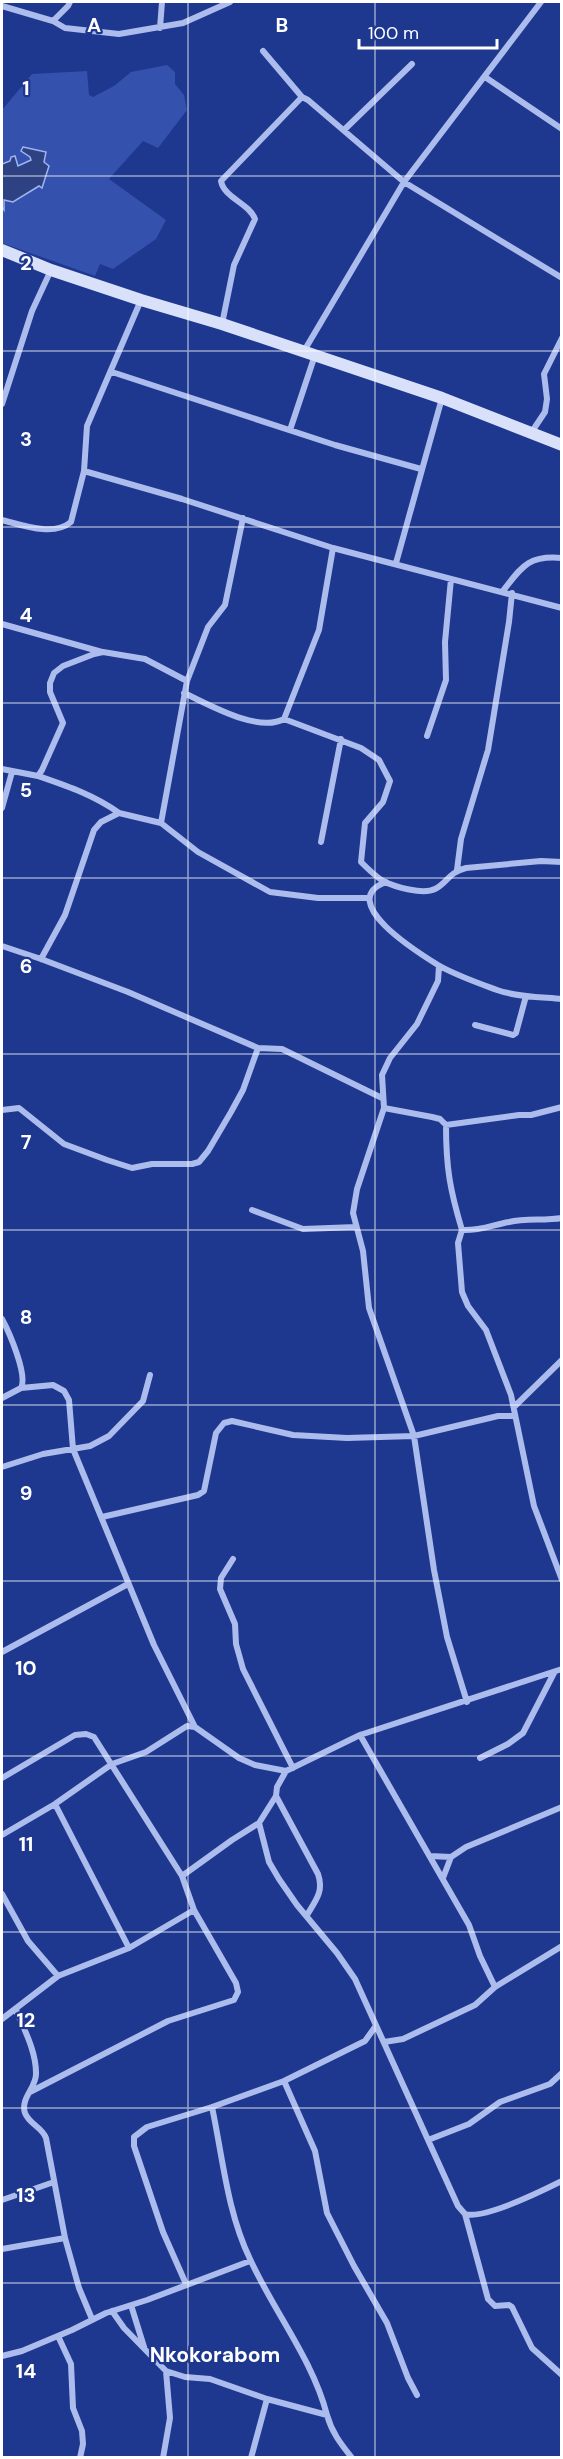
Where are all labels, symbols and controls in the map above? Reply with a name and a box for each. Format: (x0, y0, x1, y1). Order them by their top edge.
text: A (87, 12, 101, 38)
text: B (276, 12, 288, 38)
scale bar (359, 12, 497, 50)
text: 100 m (368, 21, 419, 45)
text: 1 (22, 75, 30, 101)
text: 2 (20, 250, 32, 276)
text: 3 (20, 426, 32, 452)
text: 4 (20, 602, 33, 628)
text: 5 (20, 777, 32, 803)
text: 6 (20, 953, 32, 979)
text: 7 (21, 1129, 32, 1155)
text: 8 (20, 1304, 32, 1330)
text: 9 (20, 1480, 32, 1506)
text: 10 (15, 1655, 37, 1681)
text: 11 (19, 1831, 33, 1857)
text: 12 (17, 2007, 35, 2033)
text: 13 (16, 2182, 36, 2208)
district label: Nkokorabom (150, 2341, 280, 2369)
text: 14 (16, 2358, 36, 2384)

